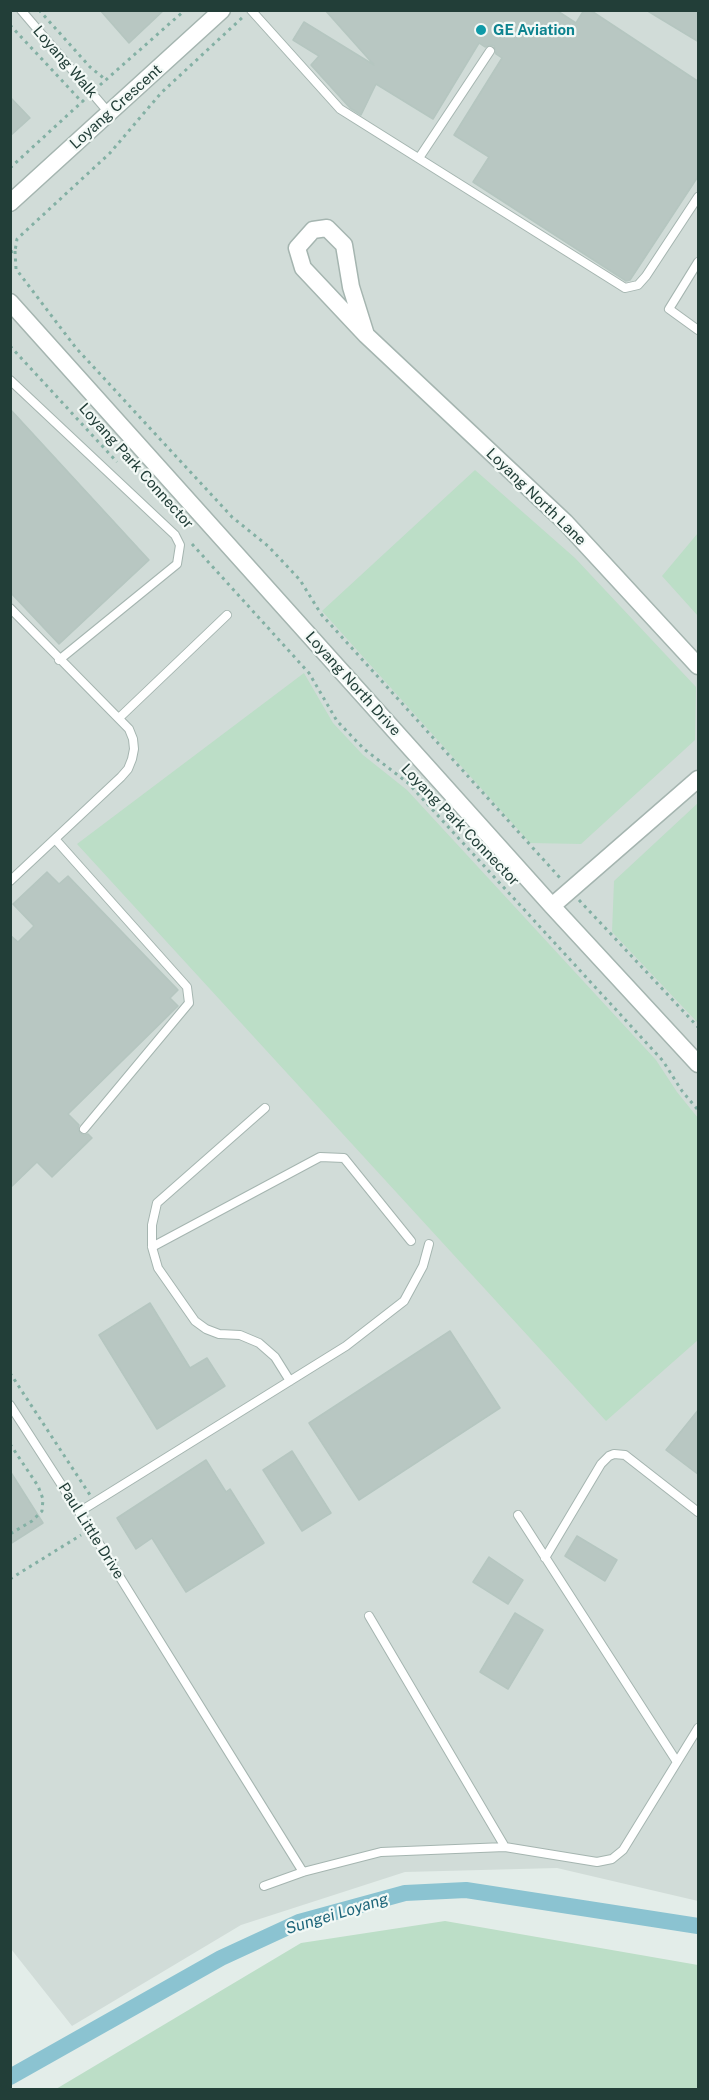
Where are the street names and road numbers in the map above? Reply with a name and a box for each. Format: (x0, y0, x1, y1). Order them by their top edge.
street label: Loyang Walk (29, 22, 101, 102)
street label: Loyang Crescent (66, 61, 166, 153)
street label: Loyang Park Connector (75, 400, 197, 532)
street label: Loyang North Lane (482, 445, 590, 549)
street label: Loyang North Drive (302, 628, 404, 740)
street label: Loyang Park Connector (397, 760, 523, 890)
street label: Paul Little Drive (54, 1480, 128, 1582)

